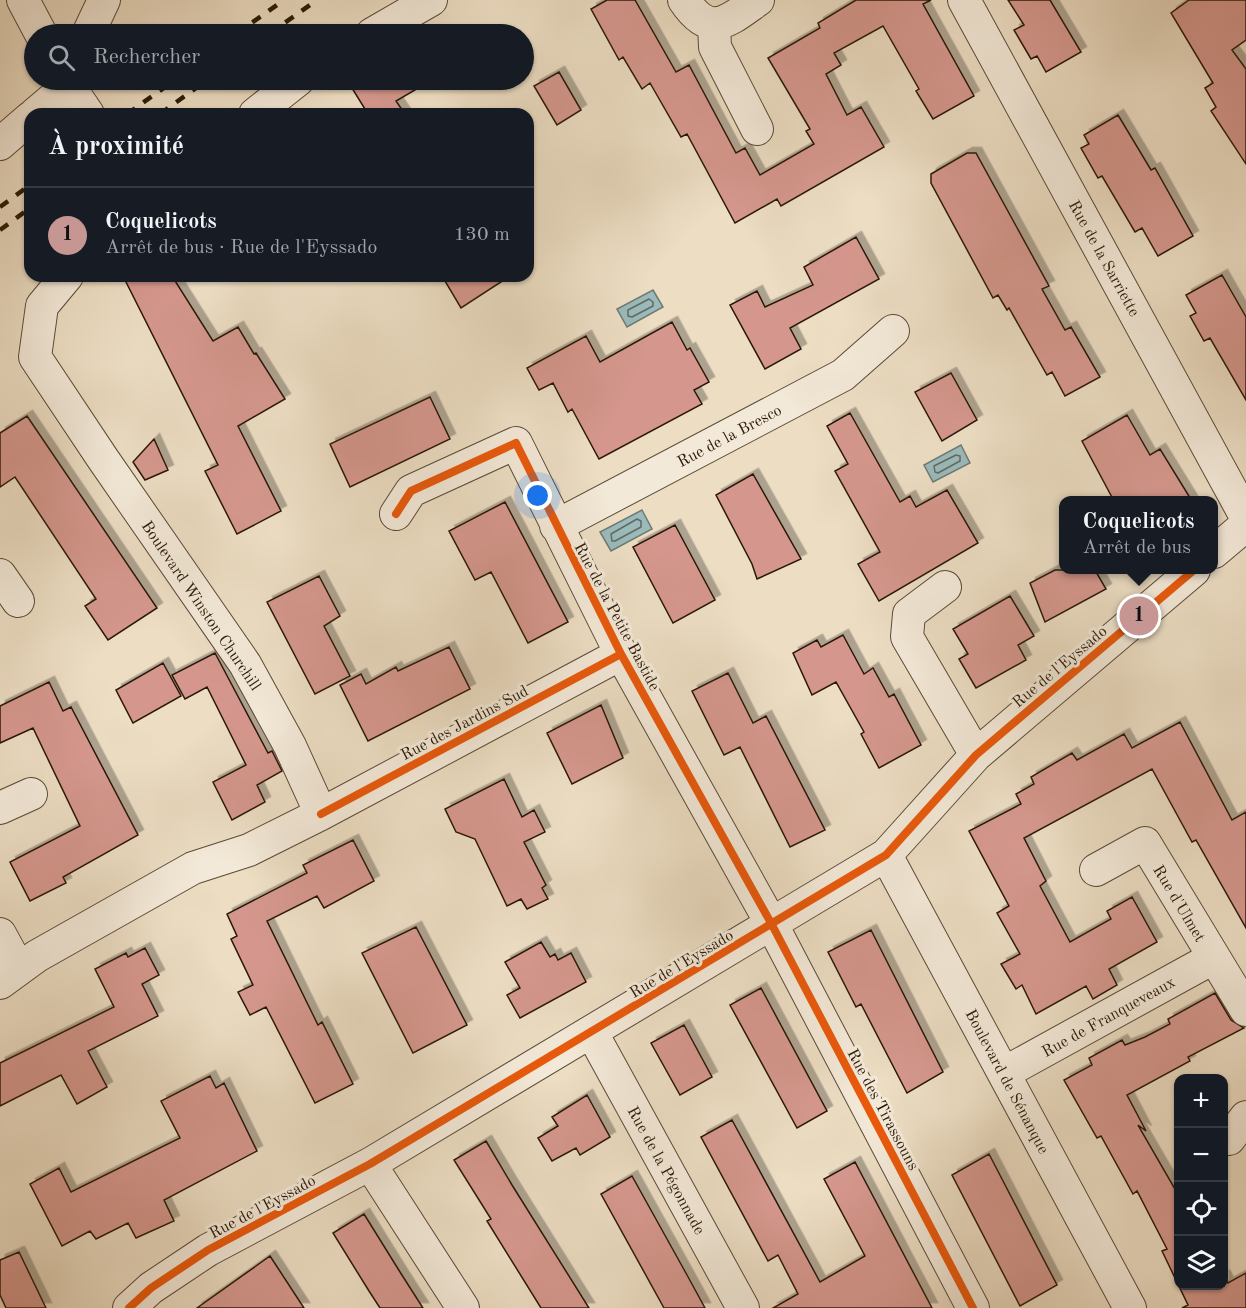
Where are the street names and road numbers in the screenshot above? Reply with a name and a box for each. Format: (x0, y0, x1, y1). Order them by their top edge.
street label: Rue de la Sarriette (1065, 198, 1142, 320)
street label: Rue de la Bresco (675, 403, 785, 471)
street label: Boulevard Winston Churchill (138, 519, 263, 694)
street label: Rue de la Petite Bastide (570, 540, 662, 694)
street label: Rue de l'Eyssado (1010, 624, 1111, 712)
street label: Rue des Jardins Sud (399, 683, 531, 764)
street label: Rue d'Ulmet (1149, 863, 1208, 946)
street label: Rue de l'Eyssado (627, 927, 737, 1002)
street label: Rue de Franqueveaux (1040, 974, 1178, 1061)
street label: Boulevard de Sénanque (961, 1007, 1051, 1157)
street label: Rue des Tirassouns (843, 1047, 921, 1173)
street label: Rue de la Pégonnade (623, 1104, 707, 1238)
street label: Rue de l'Eyssado (207, 1173, 319, 1242)

